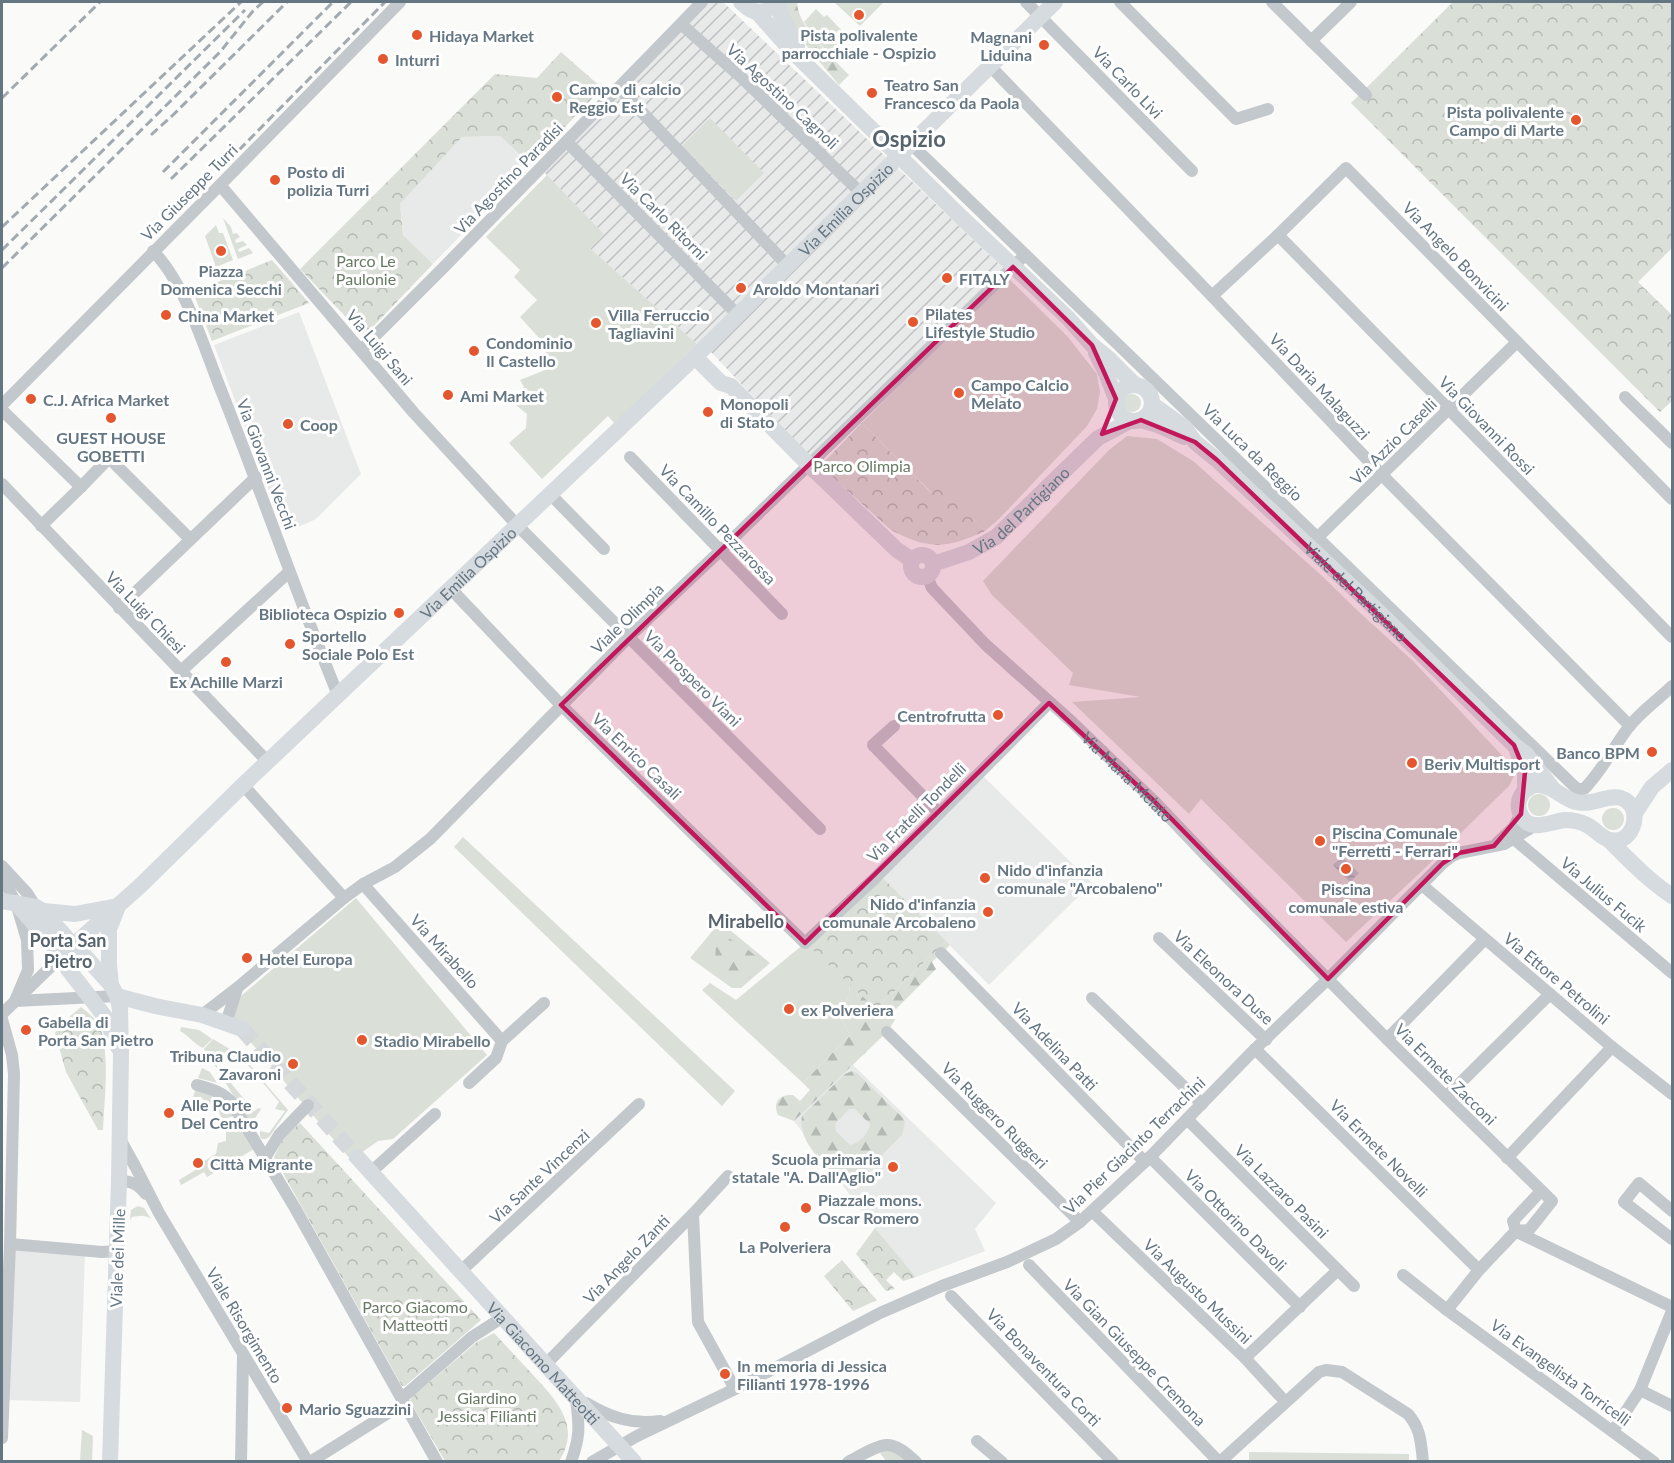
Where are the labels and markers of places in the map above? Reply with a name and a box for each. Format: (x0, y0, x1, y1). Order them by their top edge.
marker: Pista polivalente parrocchiale - Ospizio (852, 8, 866, 22)
place label: Pista polivalente parrocchiale - Ospizio (782, 25, 936, 62)
place label: Hidaya Market (429, 26, 534, 45)
place label: Magnani Liduina (970, 27, 1032, 64)
marker: Hidaya Market (410, 28, 424, 42)
marker: Magnani Liduina (1037, 38, 1051, 52)
place label: Inturri (395, 50, 440, 69)
marker: Inturri (376, 52, 390, 66)
place label: Teatro San Francesco da Paola (884, 75, 1019, 112)
place label: Campo di calcio Reggio Est (569, 79, 681, 116)
marker: Teatro San Francesco da Paola (865, 86, 879, 100)
marker: Campo di calcio Reggio Est (550, 90, 564, 104)
place label: Pista polivalente Campo di Marte (1447, 102, 1564, 139)
marker: Pista polivalente Campo di Marte (1569, 113, 1583, 127)
place label: Posto di polizia Turri (287, 162, 369, 199)
marker: Posto di polizia Turri (268, 173, 282, 187)
marker: Piazza Domenica Secchi (214, 244, 228, 258)
place label: Piazza Domenica Secchi (160, 261, 282, 298)
place label: FITALY (959, 269, 1010, 288)
marker: FITALY (940, 271, 954, 285)
place label: Aroldo Montanari (752, 279, 879, 298)
marker: Aroldo Montanari (734, 281, 748, 295)
place label: Pilates Lifestyle Studio (925, 304, 1035, 341)
place label: Villa Ferruccio Tagliavini (607, 305, 710, 342)
place label: China Market (178, 306, 274, 325)
marker: China Market (159, 308, 173, 322)
marker: Pilates Lifestyle Studio (906, 315, 920, 329)
marker: Villa Ferruccio Tagliavini (589, 316, 603, 330)
place label: Condominio Il Castello (486, 333, 573, 370)
marker: Condominio Il Castello (467, 344, 481, 358)
place label: Campo Calcio Melato (971, 375, 1069, 412)
place label: Ami Market (459, 386, 544, 405)
marker: Campo Calcio Melato (952, 386, 966, 400)
marker: Ami Market (441, 388, 455, 402)
place label: C.J. Africa Market (43, 390, 169, 409)
marker: C.J. Africa Market (24, 392, 38, 406)
place label: Monopoli di Stato (720, 394, 789, 431)
marker: Monopoli di Stato (701, 405, 715, 419)
marker: GUEST HOUSE GOBETTI (104, 411, 118, 425)
place label: Coop (300, 415, 338, 434)
marker: Coop (281, 417, 295, 431)
place label: GUEST HOUSE GOBETTI (56, 428, 166, 465)
place label: Biblioteca Ospizio (259, 604, 387, 623)
marker: Biblioteca Ospizio (392, 606, 406, 620)
place label: Sportello Sociale Polo Est (302, 626, 414, 663)
marker: Sportello Sociale Polo Est (283, 637, 297, 651)
marker: Ex Achille Marzi (219, 655, 233, 669)
place label: Ex Achille Marzi (169, 672, 283, 691)
place label: Centrofrutta (897, 706, 986, 725)
marker: Centrofrutta (991, 708, 1005, 722)
place label: Banco BPM (1556, 743, 1640, 762)
marker: Banco BPM (1645, 745, 1659, 759)
place label: Beriv Multisport (1424, 754, 1540, 773)
marker: Beriv Multisport (1405, 756, 1419, 770)
place label: Piscina Comunale "Ferretti - Ferrari" (1332, 823, 1458, 860)
marker: Piscina Comunale "Ferretti - Ferrari" (1313, 834, 1327, 848)
place label: Nido d'infanzia comunale "Arcobaleno" (997, 860, 1163, 897)
marker: Piscina comunale estiva (1339, 862, 1353, 876)
marker: Nido d'infanzia comunale "Arcobaleno" (978, 871, 992, 885)
place label: Piscina comunale estiva (1289, 879, 1403, 916)
place label: Nido d'infanzia comunale Arcobaleno (822, 894, 976, 931)
marker: Nido d'infanzia comunale Arcobaleno (981, 905, 995, 919)
place label: Hotel Europa (259, 949, 353, 968)
marker: Hotel Europa (240, 951, 254, 965)
place label: ex Polveriera (801, 1000, 894, 1019)
marker: ex Polveriera (782, 1002, 796, 1016)
place label: Gabella di Porta San Pietro (38, 1012, 154, 1049)
marker: Gabella di Porta San Pietro (19, 1023, 33, 1037)
place label: Stadio Mirabello (374, 1031, 491, 1050)
marker: Stadio Mirabello (355, 1033, 369, 1047)
place label: Tribuna Claudio Zavaroni (170, 1046, 281, 1083)
marker: Tribuna Claudio Zavaroni (286, 1057, 300, 1071)
place label: Alle Porte Del Centro (180, 1095, 258, 1132)
marker: Alle Porte Del Centro (162, 1106, 176, 1120)
place label: Scuola primaria statale "A. Dall'Aglio" (732, 1149, 881, 1186)
place label: Città Migrante (210, 1154, 313, 1173)
marker: Città Migrante (191, 1156, 205, 1170)
marker: Scuola primaria statale "A. Dall'Aglio" (886, 1160, 900, 1174)
place label: Piazzale mons. Oscar Romero (818, 1190, 922, 1227)
marker: Piazzale mons. Oscar Romero (799, 1201, 813, 1215)
marker: La Polveriera (778, 1220, 792, 1234)
place label: La Polveriera (739, 1237, 831, 1256)
place label: In memoria di Jessica Filianti 1978-1996 (737, 1356, 887, 1393)
marker: In memoria di Jessica Filianti 1978-1996 (718, 1367, 732, 1381)
place label: Mario Sguazzini (299, 1399, 411, 1418)
marker: Mario Sguazzini (280, 1401, 294, 1415)

